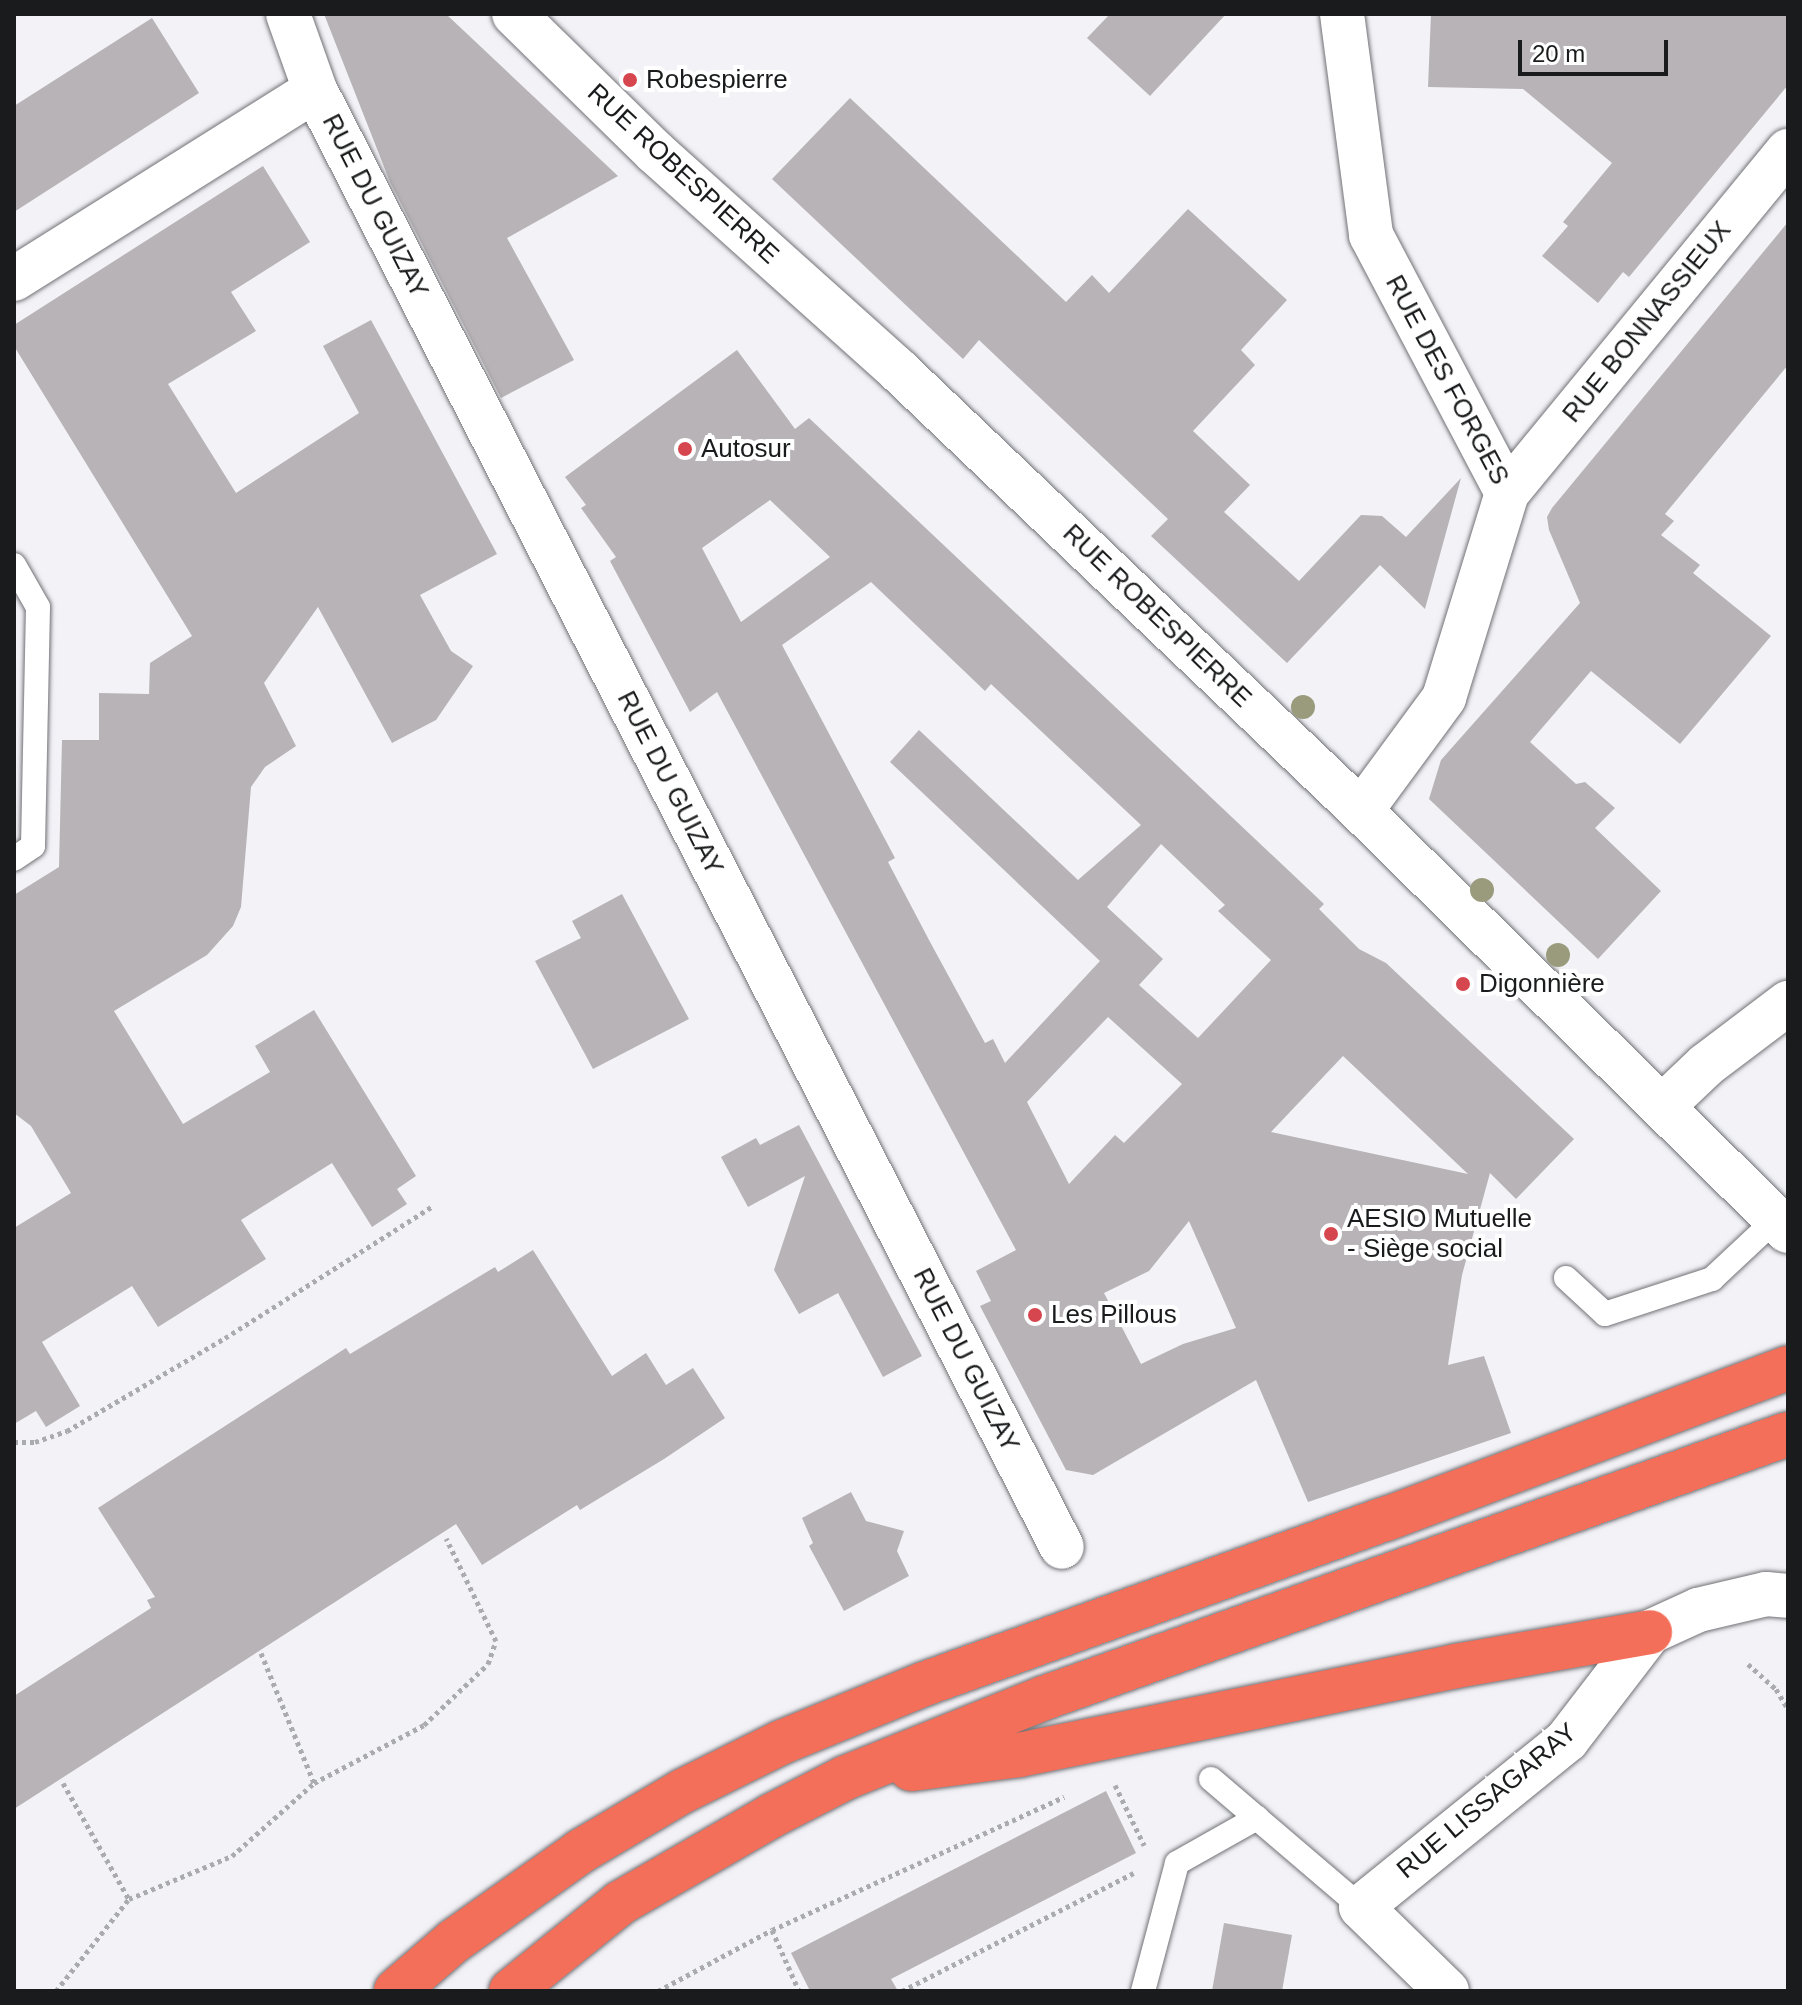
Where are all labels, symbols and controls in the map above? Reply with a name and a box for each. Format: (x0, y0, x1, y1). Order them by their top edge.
scale bar (1522, 24, 1672, 74)
text: 20 m (1532, 40, 1585, 67)
place label: Robespierre (646, 64, 788, 96)
marker: Robespierre (621, 71, 639, 89)
street label: RUE ROBESPIERRE (581, 77, 785, 271)
street label: RUE DU GUIZAY (315, 109, 435, 303)
street label: RUE BONNASSIEUX (1556, 215, 1738, 429)
street label: RUE DES FORGES (1379, 270, 1515, 490)
place label: Autosur (701, 433, 791, 465)
marker: Autosur (676, 440, 694, 458)
street label: RUE ROBESPIERRE (1056, 518, 1258, 714)
street label: RUE DU GUIZAY (610, 686, 730, 880)
place label: Digonnière (1479, 968, 1605, 1000)
marker: Digonnière (1454, 975, 1472, 993)
place label: AESIO Mutuelle - Siège social (1347, 1203, 1532, 1264)
marker: AESIO Mutuelle - Siège social (1322, 1225, 1340, 1243)
street label: RUE DU GUIZAY (906, 1263, 1026, 1457)
place label: Les Pillous (1051, 1299, 1177, 1331)
marker: Les Pillous (1026, 1306, 1044, 1324)
street label: RUE LISSAGARAY (1391, 1717, 1583, 1885)

